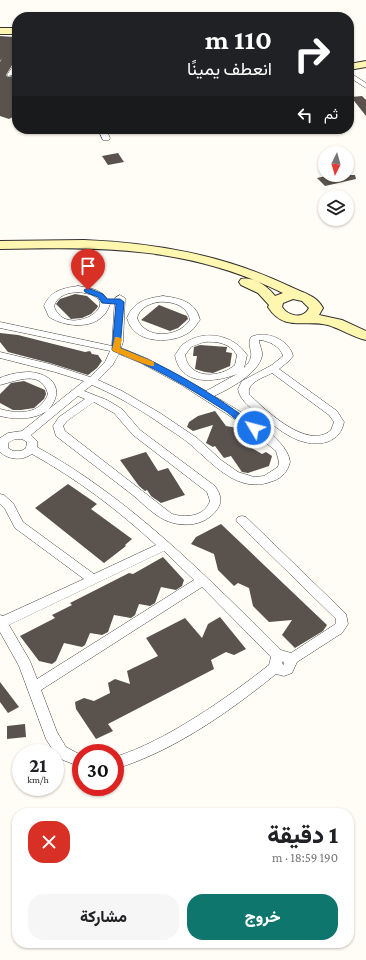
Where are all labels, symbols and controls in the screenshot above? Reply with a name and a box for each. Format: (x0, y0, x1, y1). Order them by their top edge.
text: 110 m (205, 24, 272, 55)
icon: right (286, 28, 338, 80)
text: انعطف يمينًا (187, 59, 272, 79)
icon: left (294, 104, 316, 126)
text: ثم (324, 106, 338, 122)
north arrow (318, 146, 354, 182)
map controls (318, 146, 354, 226)
button: layers (318, 190, 354, 226)
pin (71, 249, 105, 290)
icon: arrive (77, 255, 99, 277)
position arrow (233, 407, 275, 449)
speed limit sign: 30 (72, 744, 124, 796)
text: 21 (29, 754, 47, 776)
text: km/h (27, 774, 49, 785)
button: close (28, 821, 70, 863)
text: 1 دقيقة (267, 821, 338, 848)
text: 190 m · 18:59 (272, 850, 338, 865)
button: مشاركة (28, 894, 179, 940)
button: خروج (187, 894, 338, 940)

